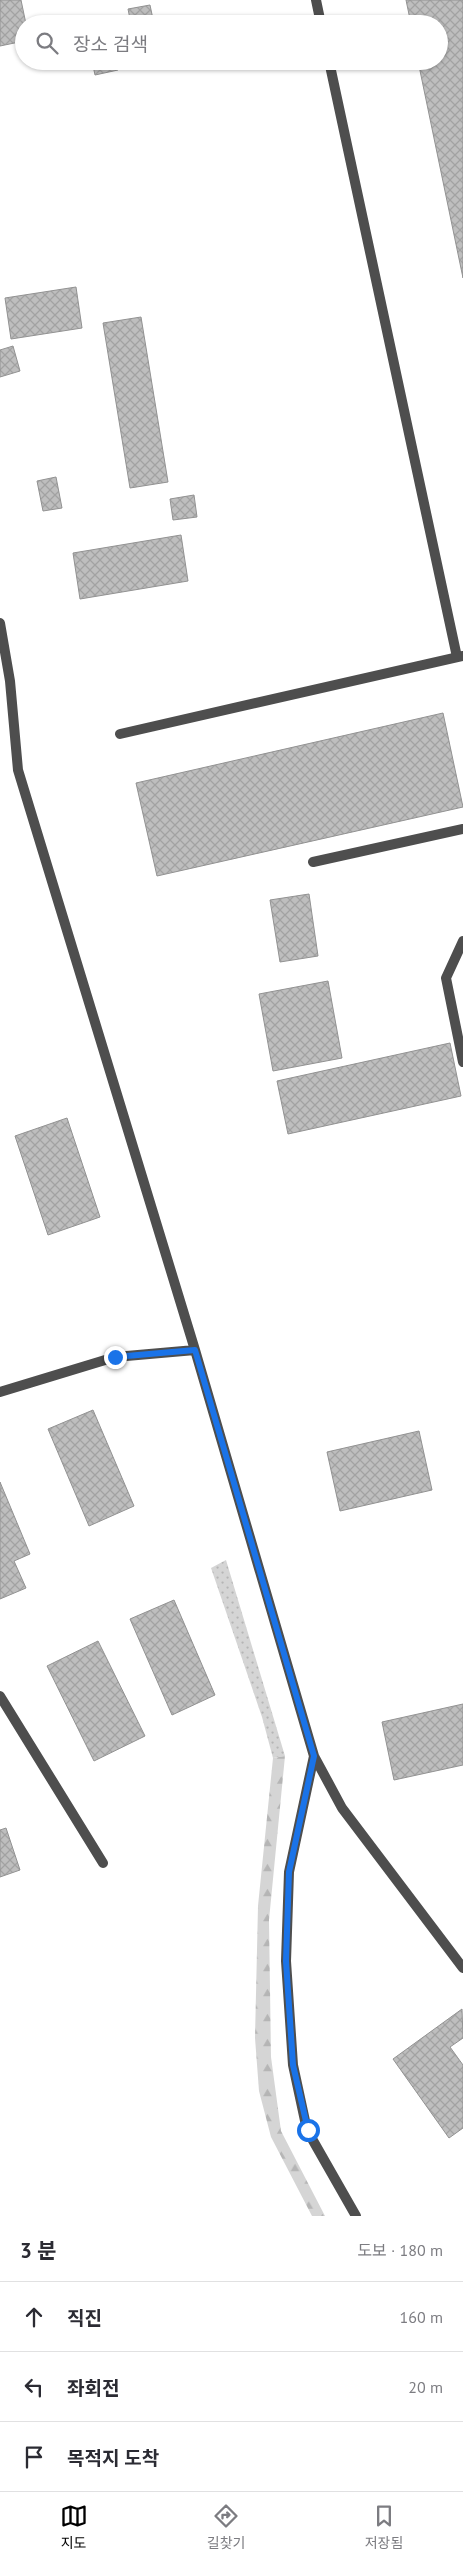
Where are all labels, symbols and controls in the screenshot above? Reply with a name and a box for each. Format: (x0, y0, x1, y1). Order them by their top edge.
search box (15, 15, 448, 70)
icon: search (33, 29, 61, 57)
text: 장소 검색 (73, 32, 148, 56)
route end (104, 1346, 127, 1369)
route start (297, 2119, 320, 2142)
text: 3 분 (20, 2237, 57, 2264)
text: 도보 · 180 m (357, 2240, 443, 2260)
icon: ahead (20, 2303, 48, 2331)
text: 직진 (67, 2306, 102, 2330)
text: 160 m (400, 2307, 443, 2327)
icon: left (20, 2373, 48, 2401)
text: 좌회전 (67, 2376, 119, 2400)
text: 20 m (408, 2377, 443, 2397)
icon: arrive (20, 2443, 48, 2471)
text: 목적지 도착 (67, 2446, 159, 2470)
tab: 지도 (60, 2502, 88, 2552)
tab: 길찾기 (207, 2502, 245, 2552)
tab: 저장됨 (365, 2502, 403, 2552)

